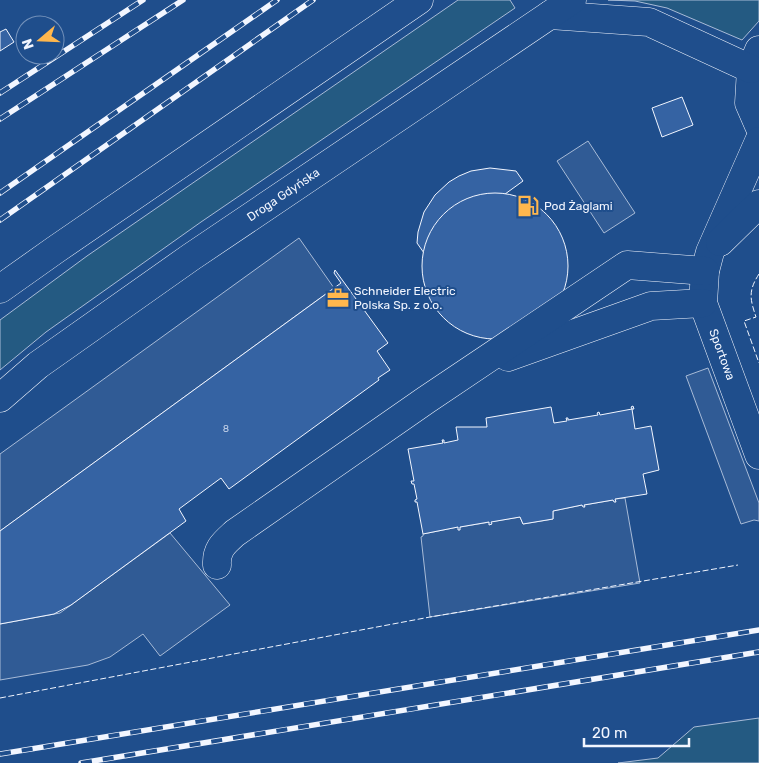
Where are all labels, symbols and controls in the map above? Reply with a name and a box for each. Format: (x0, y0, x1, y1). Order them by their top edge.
north arrow (15, 15, 65, 65)
text: N (19, 37, 38, 52)
street label: Droga Gdyńska (244, 165, 322, 224)
fuel station icon: Pod Żaglami (515, 193, 541, 219)
place label: Pod Żaglami (544, 199, 613, 213)
place label: Schneider Electric Polska Sp. z o.o. (354, 284, 456, 312)
office icon: Schneider Electric Polska Sp. z o.o. (325, 285, 351, 311)
street label: Sportowa (706, 327, 738, 382)
house number: 8 (223, 423, 229, 435)
scale bar (584, 716, 689, 748)
text: 20 m (592, 724, 627, 742)

